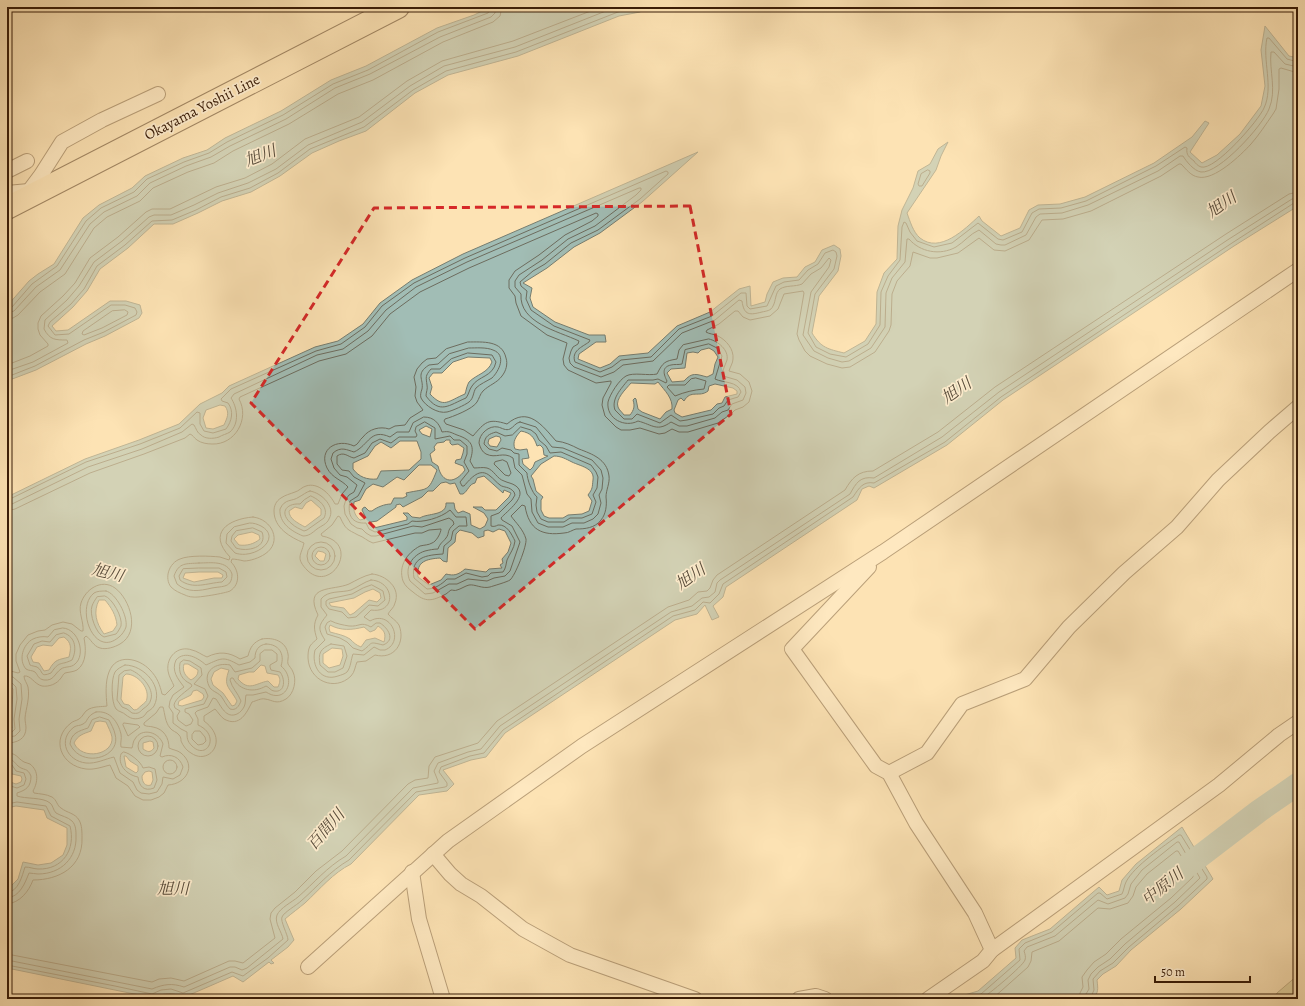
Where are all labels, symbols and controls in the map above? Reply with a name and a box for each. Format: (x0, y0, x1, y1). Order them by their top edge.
street label: Okayama Yoshii Line (141, 69, 264, 145)
water label: 旭川 (241, 139, 281, 172)
water label: 旭川 (1202, 185, 1243, 223)
water label: 旭川 (937, 371, 978, 409)
water label: 旭川 (671, 557, 712, 595)
water label: 旭川 (90, 558, 128, 588)
water label: 百間川 (302, 803, 351, 855)
water label: 中原川 (1137, 862, 1190, 910)
water label: 旭川 (157, 878, 191, 900)
scale bar (1155, 958, 1250, 984)
text: 50 m (1161, 964, 1185, 980)

